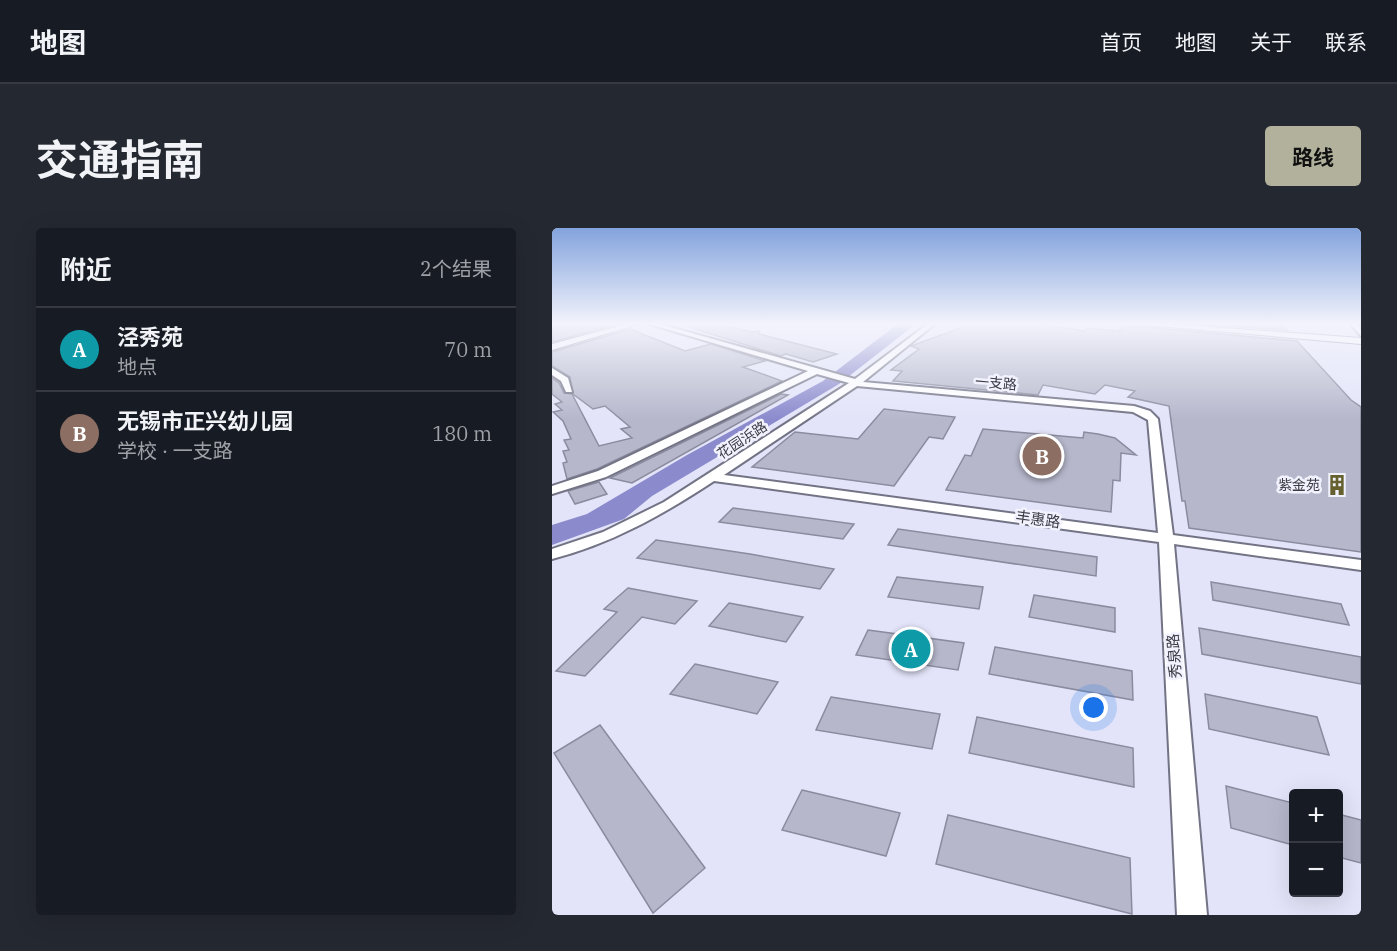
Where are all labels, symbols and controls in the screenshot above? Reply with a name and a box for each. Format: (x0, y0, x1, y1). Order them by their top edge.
text: 地图 (30, 24, 86, 61)
text: 首页 (1100, 28, 1142, 56)
text: 地图 (1175, 28, 1217, 56)
text: 关于 (1250, 28, 1292, 56)
text: 联系 (1325, 28, 1367, 56)
button: 路线 (1265, 126, 1361, 186)
text: 交通指南 (36, 132, 204, 187)
text: 附近 (60, 252, 112, 286)
text: 2个结果 (420, 255, 492, 282)
text: 泾秀苑 (117, 322, 183, 351)
text: A (73, 336, 86, 363)
text: 70 m (444, 336, 492, 363)
text: 地点 (117, 353, 157, 380)
street label: 一支路 (974, 372, 1018, 394)
text: 无锡市正兴幼儿园 (117, 406, 293, 435)
street label: 花园浜路 (714, 417, 770, 463)
text: B (72, 420, 87, 447)
text: 180 m (432, 420, 492, 447)
pin: B (1022, 434, 1062, 478)
text: 学校 · 一支路 (117, 437, 233, 464)
building icon: 紫金苑 (1325, 473, 1349, 497)
place label: 紫金苑 (1278, 476, 1320, 494)
street label: 丰惠路 (1014, 506, 1062, 532)
pin: A (892, 626, 930, 672)
street label: 秀泉路 (1163, 633, 1185, 679)
your location (1079, 693, 1108, 722)
map controls (1289, 789, 1343, 897)
button: + (1289, 789, 1343, 843)
button: − (1289, 843, 1343, 897)

